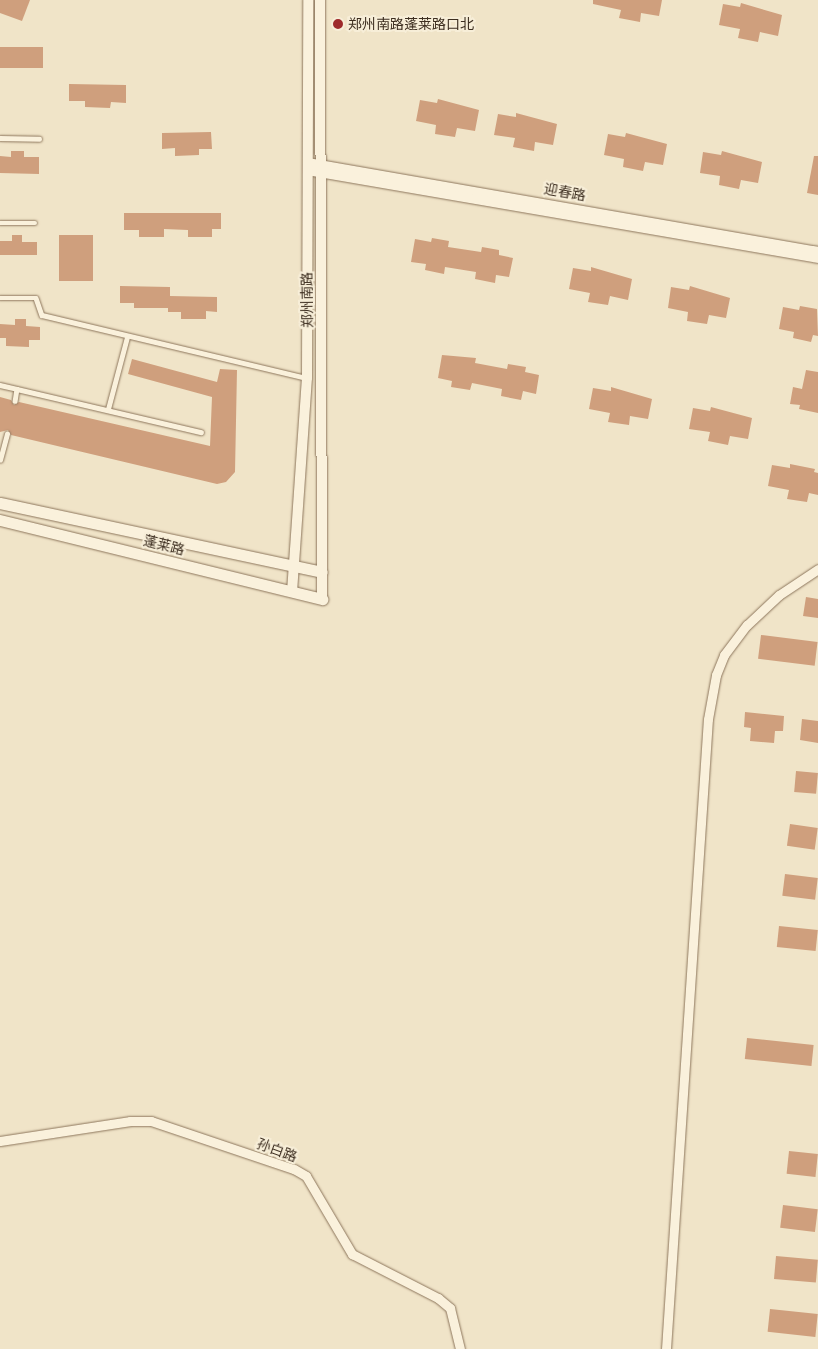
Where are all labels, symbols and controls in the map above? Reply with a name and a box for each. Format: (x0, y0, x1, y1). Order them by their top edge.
place label: 郑州南路蓬莱路口北 (348, 16, 474, 32)
marker: 郑州南路蓬莱路口北 (332, 18, 344, 30)
street label: 迎春路 (543, 180, 587, 204)
street label: 郑州南路 (298, 272, 316, 328)
street label: 蓬莱路 (142, 532, 186, 558)
street label: 孙白路 (254, 1135, 300, 1165)

